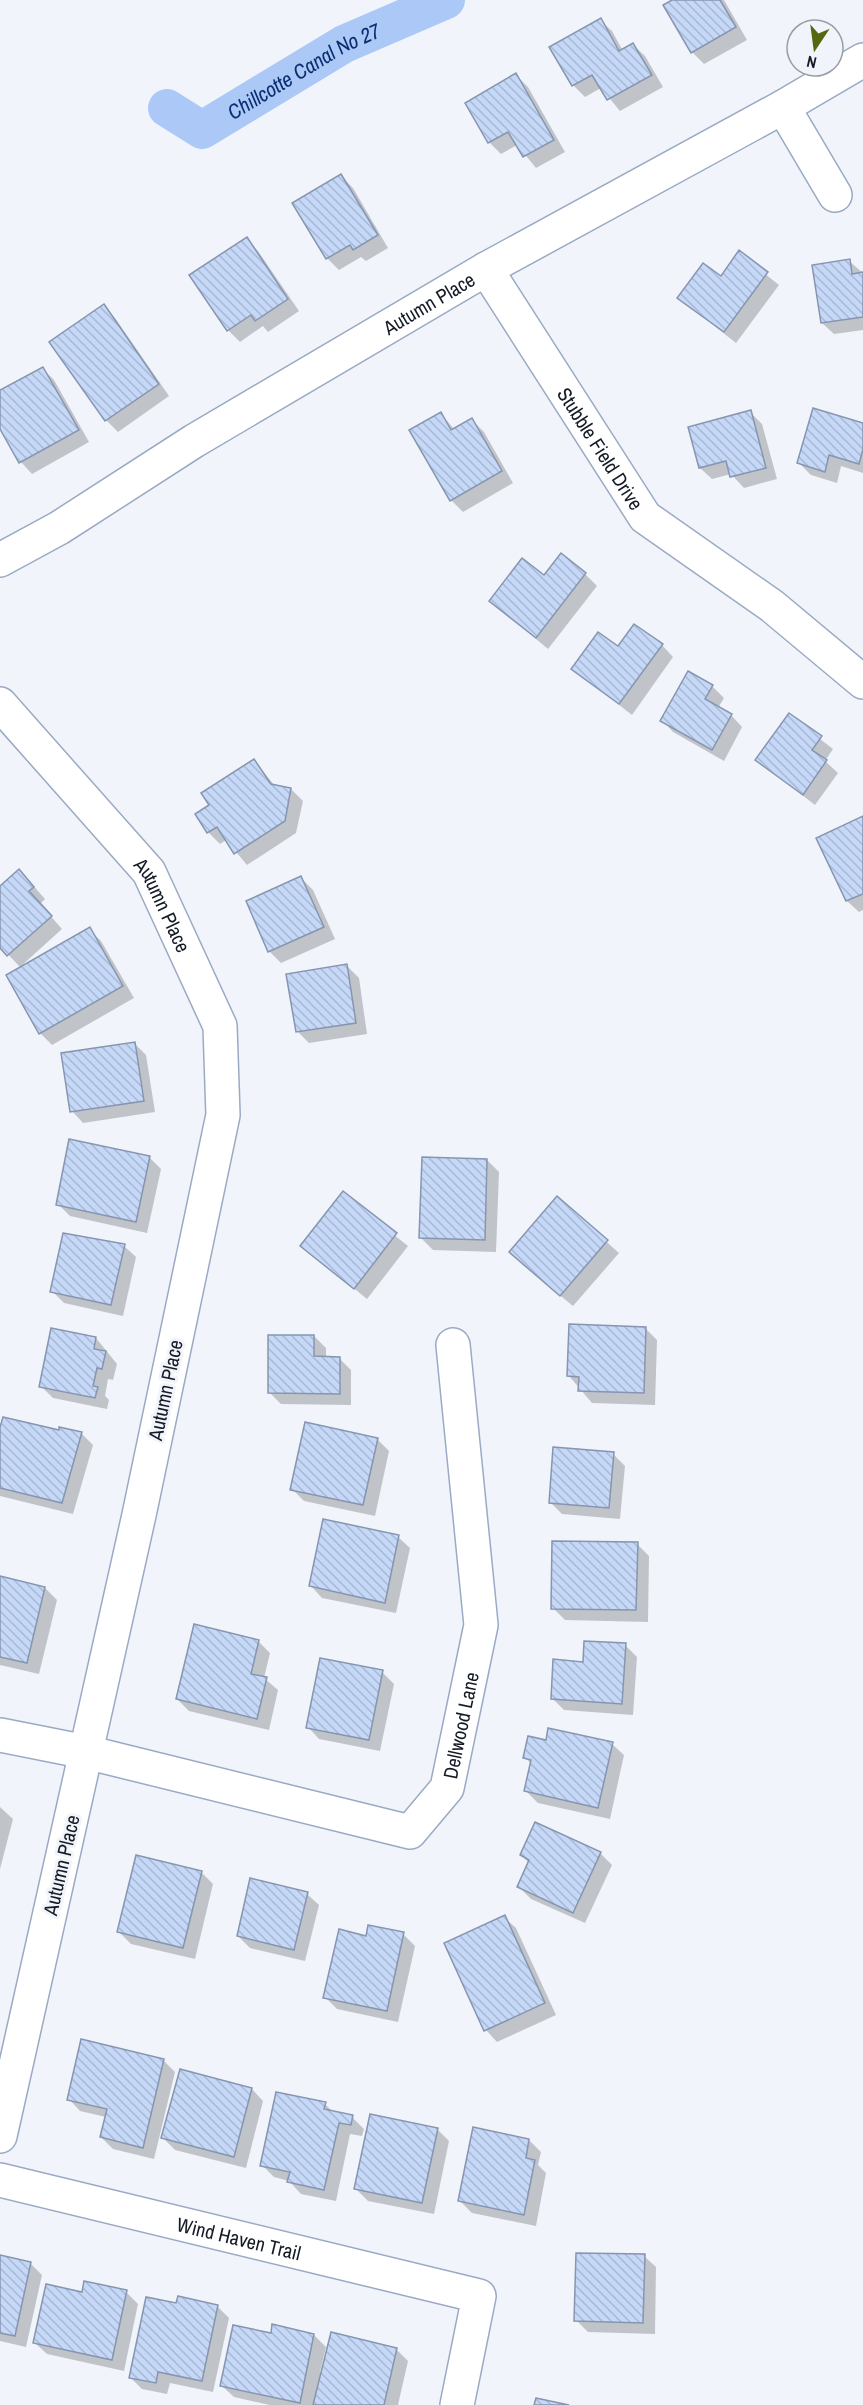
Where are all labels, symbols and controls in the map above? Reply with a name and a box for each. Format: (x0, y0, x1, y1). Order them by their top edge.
water label: Chillcotte Canal No 27 (221, 15, 386, 126)
north arrow (785, 18, 845, 78)
text: N (805, 51, 819, 74)
street label: Autumn Place (377, 265, 479, 341)
street label: Stubble Field Drive (552, 382, 650, 515)
street label: Autumn Place (128, 851, 197, 956)
street label: Autumn Place (141, 1337, 189, 1444)
street label: Dellwood Lane (436, 1669, 484, 1781)
street label: Autumn Place (36, 1812, 86, 1919)
street label: Wind Haven Trail (174, 2210, 304, 2266)

